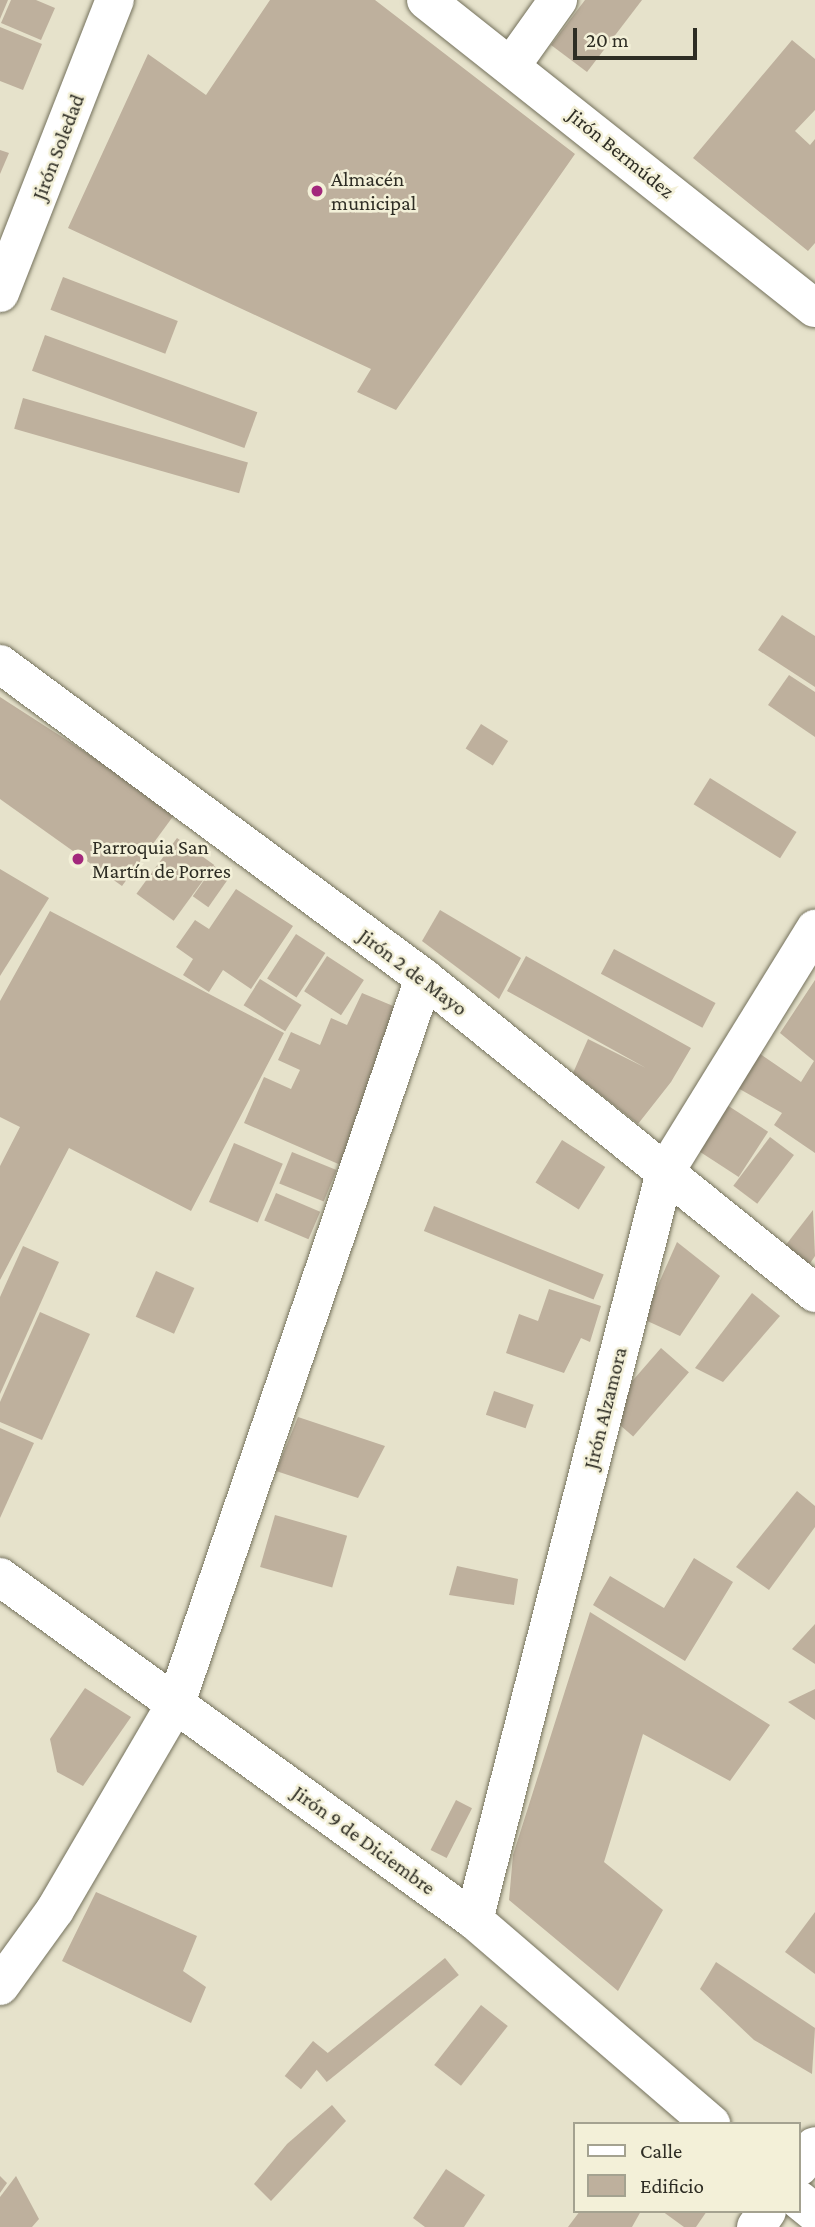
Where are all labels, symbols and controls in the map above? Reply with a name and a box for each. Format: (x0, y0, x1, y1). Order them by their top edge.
scale bar (577, 14, 701, 58)
text: 20 m (586, 28, 629, 52)
street label: Jirón Soledad (26, 91, 90, 203)
street label: Jirón Bermúdez (563, 102, 679, 204)
place label: Almacén municipal (331, 166, 416, 216)
marker: Almacén municipal (309, 183, 325, 199)
place label: Parroquia San Martín de Porres (92, 834, 231, 884)
marker: Parroquia San Martín de Porres (70, 851, 86, 867)
street label: Jirón 2 de Mayo (354, 923, 472, 1021)
street label: Jirón Alzamora (578, 1344, 632, 1472)
street label: Jirón 9 de Diciembre (288, 1780, 440, 1900)
legend (574, 2122, 801, 2213)
text: Calle (640, 2139, 682, 2163)
text: Edificio (640, 2174, 704, 2198)

